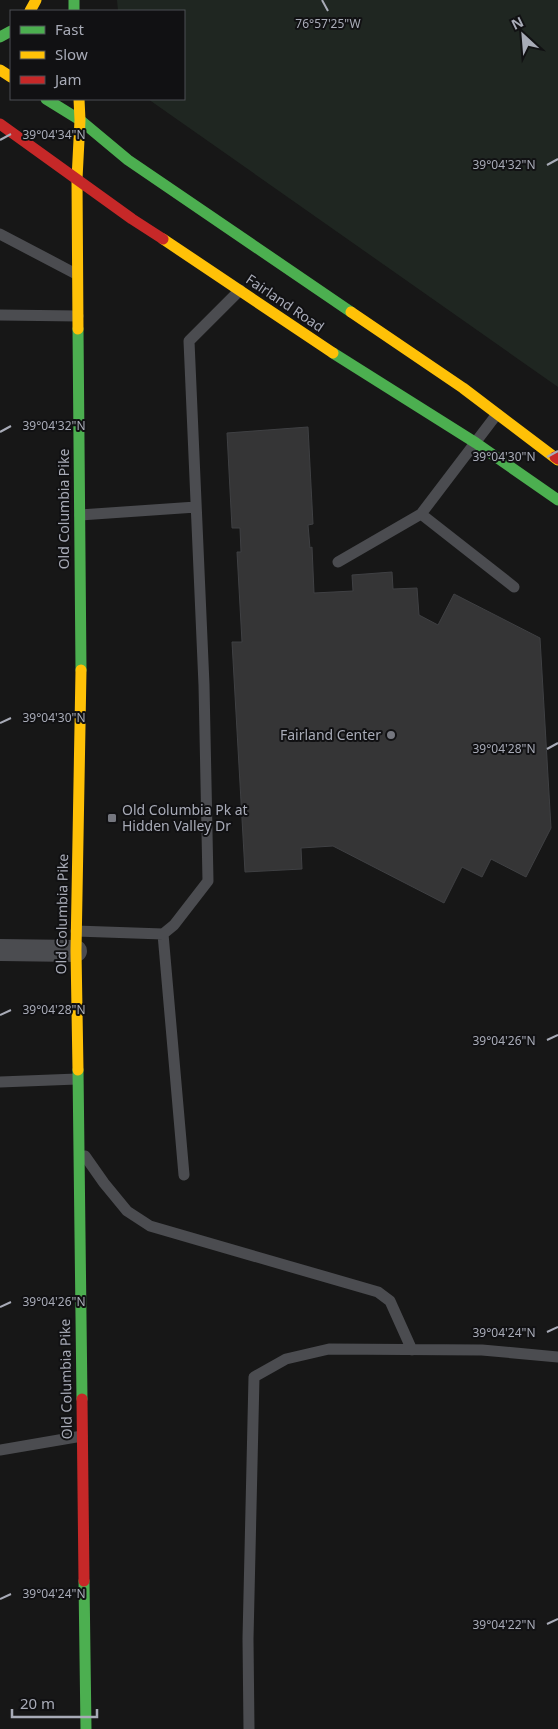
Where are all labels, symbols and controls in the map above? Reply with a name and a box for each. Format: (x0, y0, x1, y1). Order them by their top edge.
legend (10, 10, 185, 100)
north arrow (498, 10, 548, 60)
text: N (508, 12, 526, 34)
text: 76°57'25"W (295, 15, 361, 32)
text: Fast (55, 19, 84, 39)
text: Slow (55, 44, 88, 64)
text: Jam (53, 69, 82, 89)
text: 39°04'34"N (22, 126, 86, 143)
text: 39°04'32"N (472, 156, 536, 173)
street label: Fairland Road (242, 269, 328, 336)
text: 39°04'32"N (22, 417, 86, 434)
text: 39°04'30"N (472, 448, 536, 465)
street label: Old Columbia Pike (54, 449, 73, 569)
text: 39°04'30"N (22, 709, 86, 726)
place label: Fairland Center (280, 725, 381, 744)
marker: Fairland Center (385, 729, 397, 741)
text: 39°04'28"N (472, 740, 536, 757)
place label: Old Columbia Pk at Hidden Valley Dr (122, 800, 248, 835)
marker: Old Columbia Pk at Hidden Valley Dr (106, 812, 118, 824)
street label: Old Columbia Pike (51, 853, 72, 974)
text: 39°04'28"N (22, 1001, 86, 1018)
text: 39°04'26"N (472, 1032, 536, 1049)
text: 39°04'26"N (22, 1293, 86, 1310)
street label: Old Columbia Pike (55, 1318, 76, 1439)
text: 39°04'24"N (472, 1324, 536, 1341)
text: 39°04'24"N (22, 1585, 86, 1602)
text: 39°04'22"N (472, 1616, 536, 1633)
scale bar (12, 1686, 98, 1718)
text: 20 m (20, 1693, 55, 1713)

